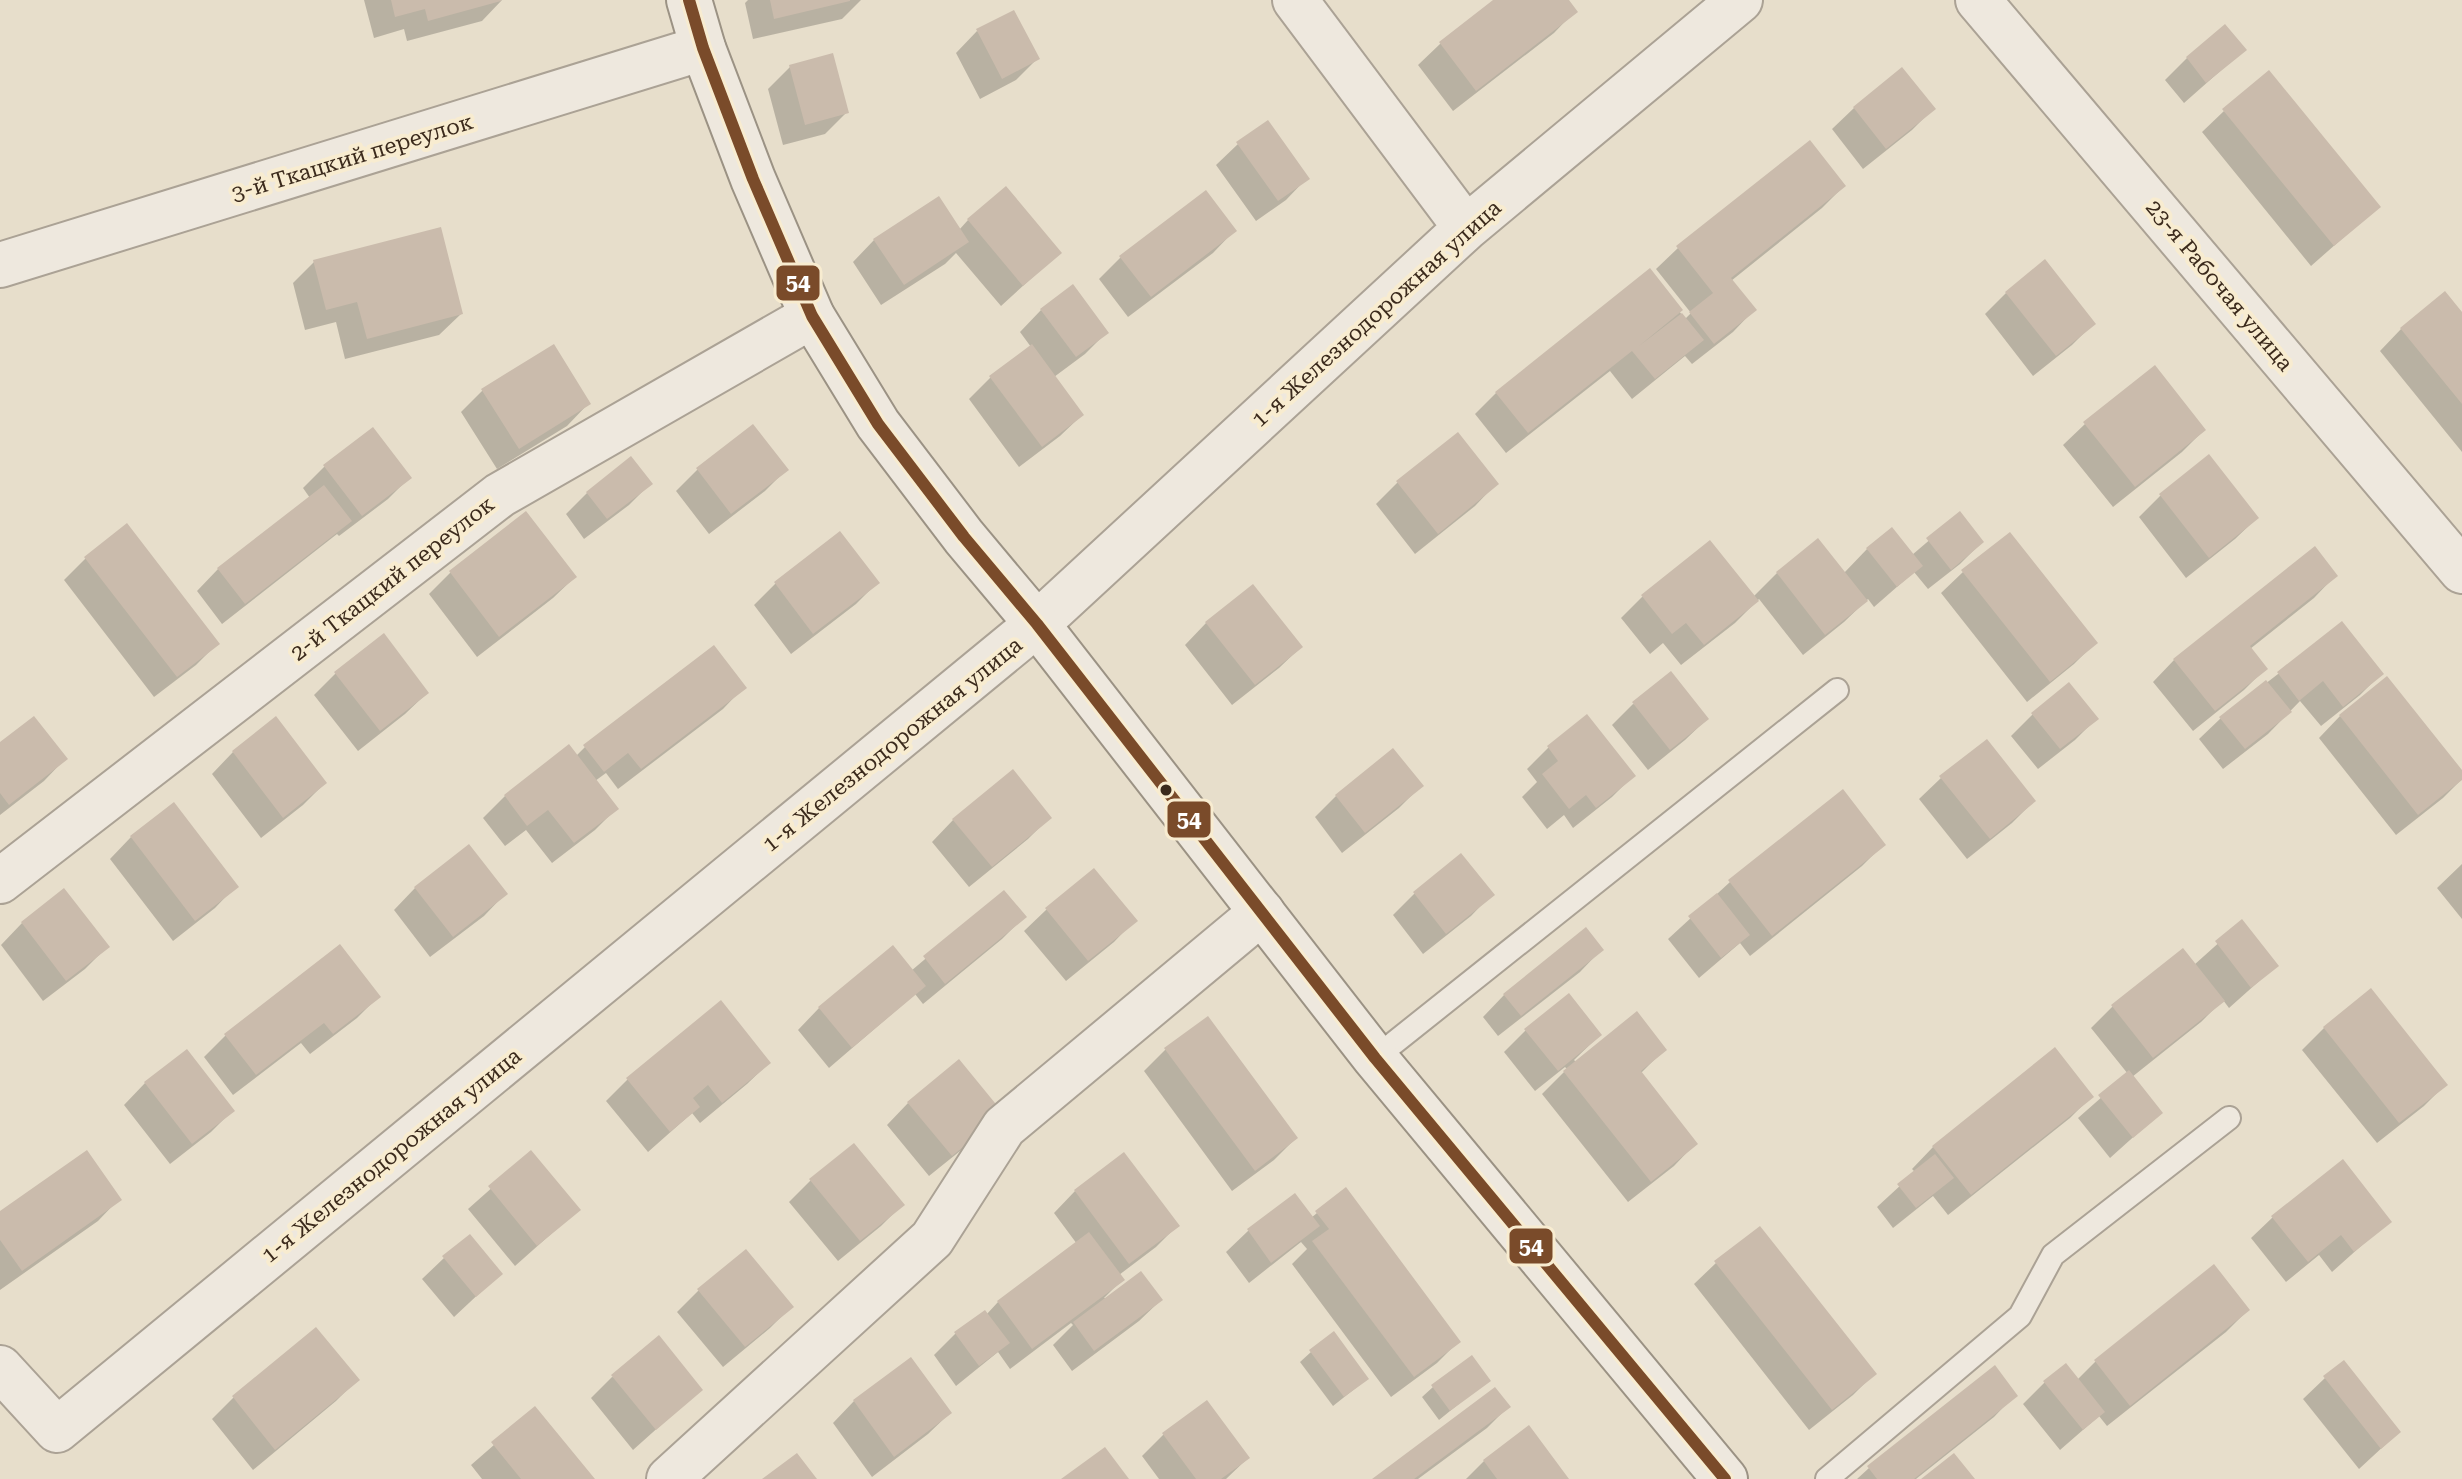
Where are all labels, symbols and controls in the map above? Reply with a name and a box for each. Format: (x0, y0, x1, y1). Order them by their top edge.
street label: 3-й Ткацкий переулок (228, 109, 476, 206)
street label: 1-я Железнодорожная улица (1247, 195, 1506, 432)
street label: 23-я Рабочая улица (2141, 195, 2298, 376)
line badge: 54 (775, 264, 821, 302)
text: 54 (786, 270, 811, 295)
street label: 2-й Ткацкий переулок (286, 491, 499, 666)
street label: 1-я Железнодорожная улица (758, 632, 1027, 857)
unlabelled marker (1158, 782, 1174, 798)
line badge: 54 (1166, 800, 1212, 839)
text: 54 (1177, 807, 1202, 832)
street label: 1-я Железнодорожная улица (257, 1043, 526, 1268)
line badge: 54 (1508, 1227, 1554, 1265)
text: 54 (1519, 1234, 1544, 1259)

